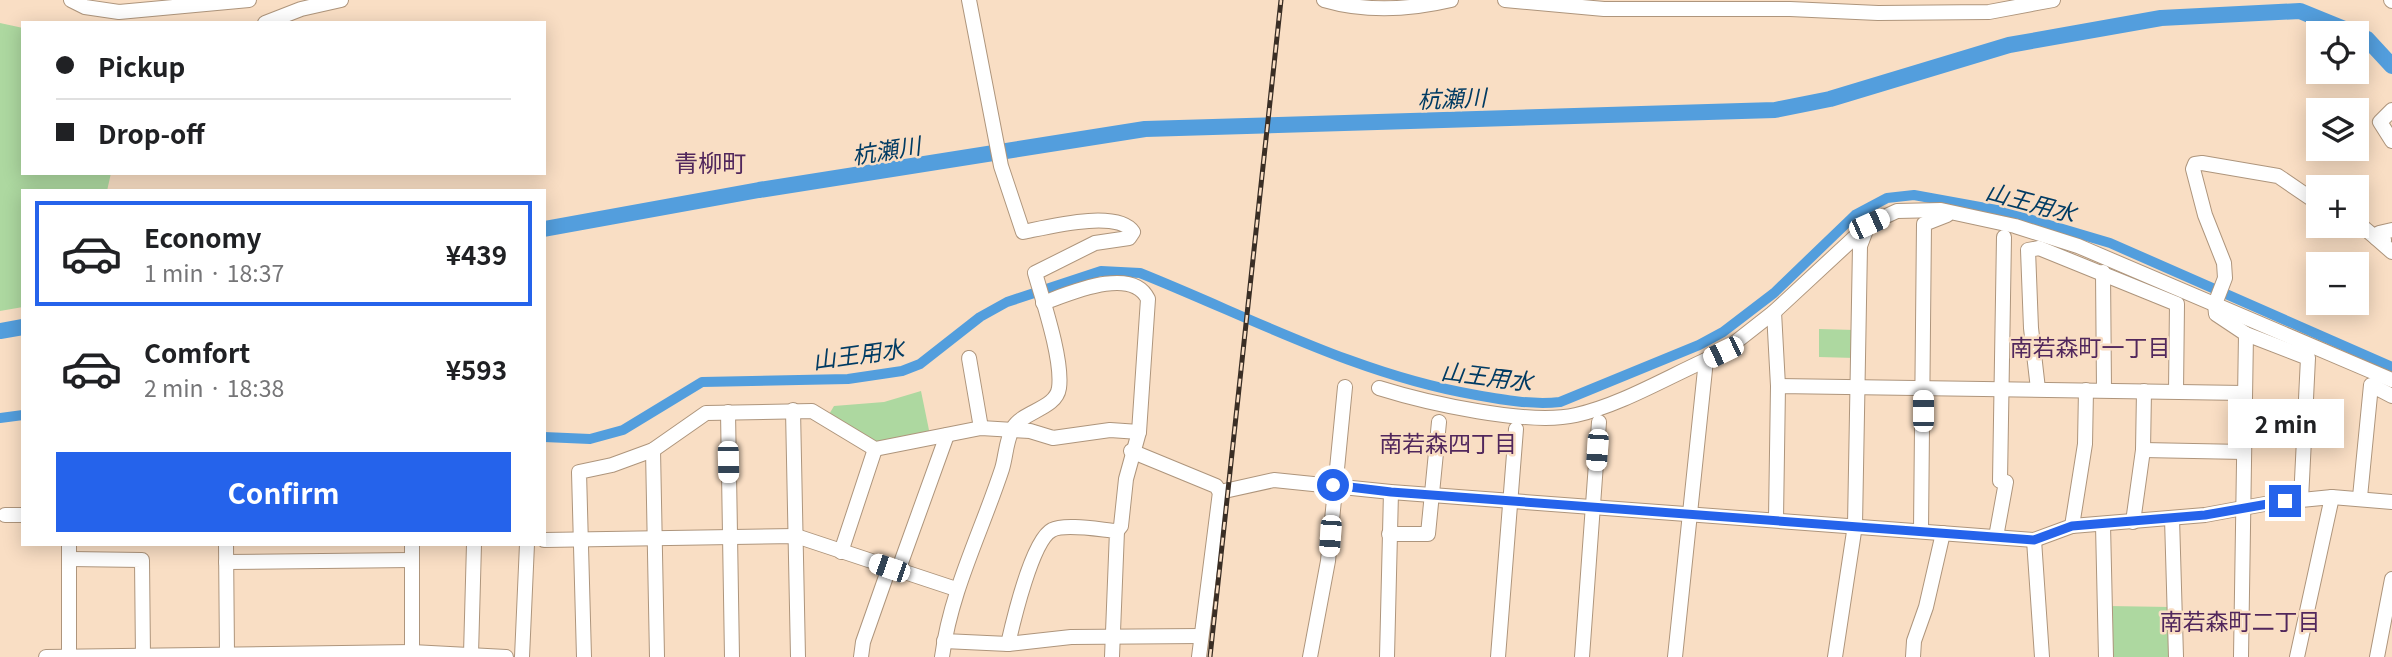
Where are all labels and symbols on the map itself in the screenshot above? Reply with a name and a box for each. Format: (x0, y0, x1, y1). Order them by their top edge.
water label: 杭瀬川 (1417, 79, 1490, 115)
water label: 杭瀬川 (849, 126, 926, 171)
district label: 青柳町 (674, 144, 746, 179)
water label: 山王用水 (1982, 173, 2083, 230)
car (1846, 206, 1893, 242)
water label: 山王用水 (810, 329, 909, 376)
district label: 南若森町一丁目 (2010, 329, 2171, 363)
car (1700, 333, 1747, 371)
water label: 山王用水 (1439, 353, 1538, 398)
car (1913, 390, 1934, 432)
callout: 2 min (2227, 400, 2343, 448)
district label: 南若森四丁目 (1379, 425, 1517, 459)
car (1586, 428, 1609, 472)
car (718, 441, 739, 483)
route start (1317, 469, 1349, 501)
route end (2269, 485, 2301, 517)
car (1319, 514, 1342, 558)
car (866, 551, 913, 585)
district label: 南若森町二丁目 (2160, 603, 2321, 637)

